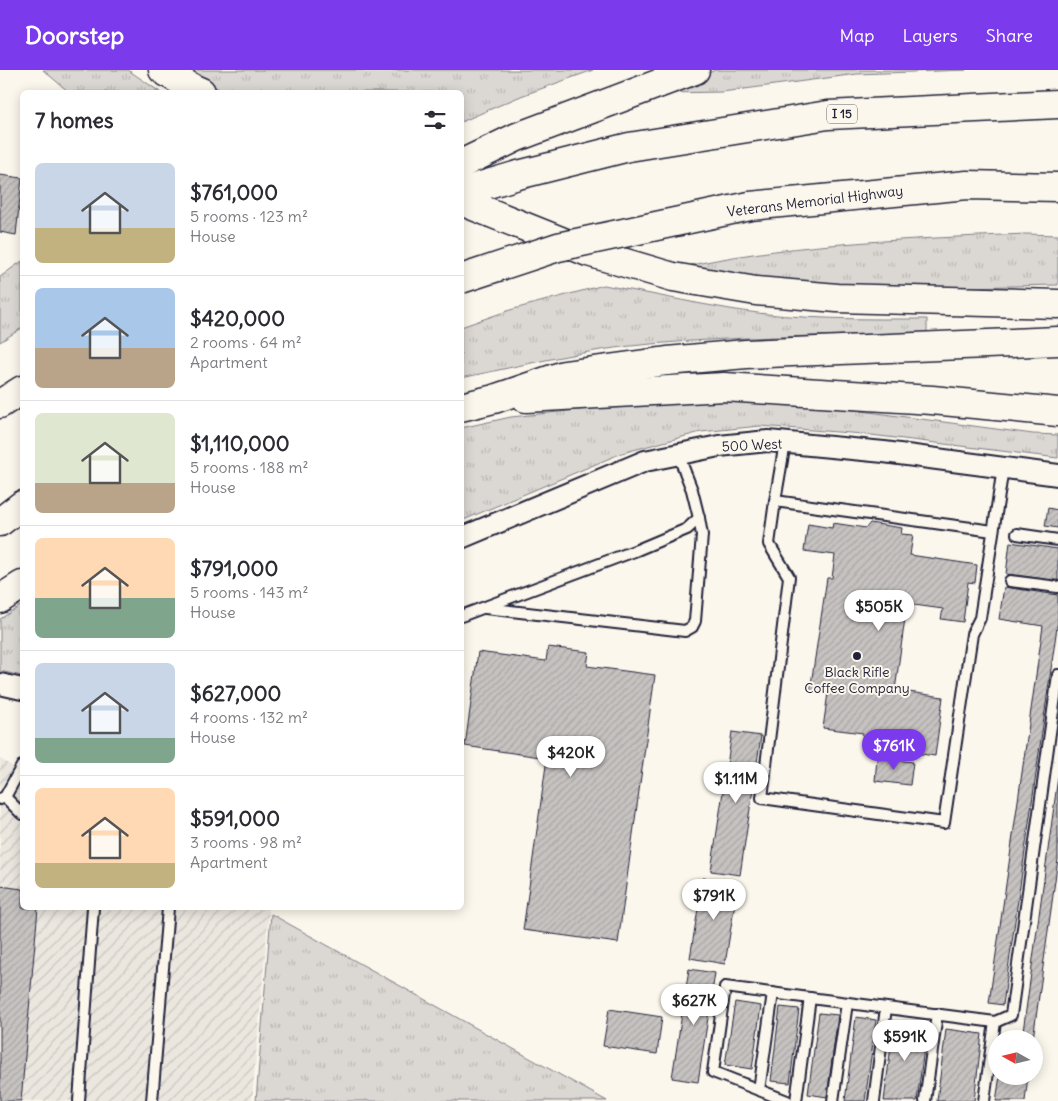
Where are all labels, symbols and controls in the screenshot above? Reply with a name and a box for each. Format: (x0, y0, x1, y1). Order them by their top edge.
text: Doorstep (25, 20, 124, 50)
text: Map (839, 24, 874, 47)
text: Layers (902, 24, 958, 47)
text: Share (986, 24, 1033, 47)
road number: I 15 (827, 104, 857, 124)
icon: filters (421, 106, 449, 134)
text: 7 homes (35, 107, 114, 134)
text: $761,000 (190, 179, 278, 206)
street label: Veterans Memorial Highway (726, 181, 904, 221)
icon: home (75, 183, 135, 243)
text: 5 rooms · 123 m² (190, 206, 308, 226)
text: House (190, 226, 236, 246)
text: $420,000 (190, 305, 285, 332)
icon: home (75, 308, 135, 368)
text: 2 rooms · 64 m² (190, 332, 302, 352)
text: Apartment (190, 352, 268, 372)
text: $1,110,000 (190, 430, 290, 457)
icon: home (75, 433, 135, 493)
street label: 500 West (721, 434, 783, 456)
text: 5 rooms · 188 m² (190, 457, 308, 477)
text: House (190, 477, 236, 497)
text: $791,000 (190, 555, 278, 582)
icon: home (75, 558, 135, 618)
text: 5 rooms · 143 m² (190, 582, 308, 602)
pin: $505K (844, 590, 914, 632)
text: $505K (855, 596, 903, 616)
text: House (190, 602, 236, 622)
marker: Black Rifle Coffee Company (851, 650, 863, 662)
place label: Black Rifle Coffee Company (804, 663, 910, 697)
text: $627,000 (190, 680, 281, 707)
icon: home (75, 683, 135, 743)
text: 4 rooms · 132 m² (190, 707, 308, 727)
text: House (190, 727, 236, 747)
pin: $761K (859, 728, 929, 771)
text: $761K (873, 735, 915, 755)
pin: $420K (536, 736, 606, 778)
text: $420K (547, 742, 595, 762)
pin: $1.11M (695, 762, 777, 804)
text: $1.11M (714, 768, 758, 788)
text: $591,000 (190, 805, 280, 832)
icon: home (75, 808, 135, 868)
text: 3 rooms · 98 m² (190, 832, 302, 852)
text: Apartment (190, 852, 268, 872)
pin: $791K (679, 878, 749, 921)
text: $791K (693, 885, 735, 905)
pin: $627K (659, 984, 729, 1026)
text: $627K (672, 990, 716, 1010)
pin: $591K (870, 1020, 940, 1062)
text: $591K (883, 1026, 927, 1046)
north arrow (988, 1030, 1042, 1085)
map controls (988, 1030, 1043, 1085)

